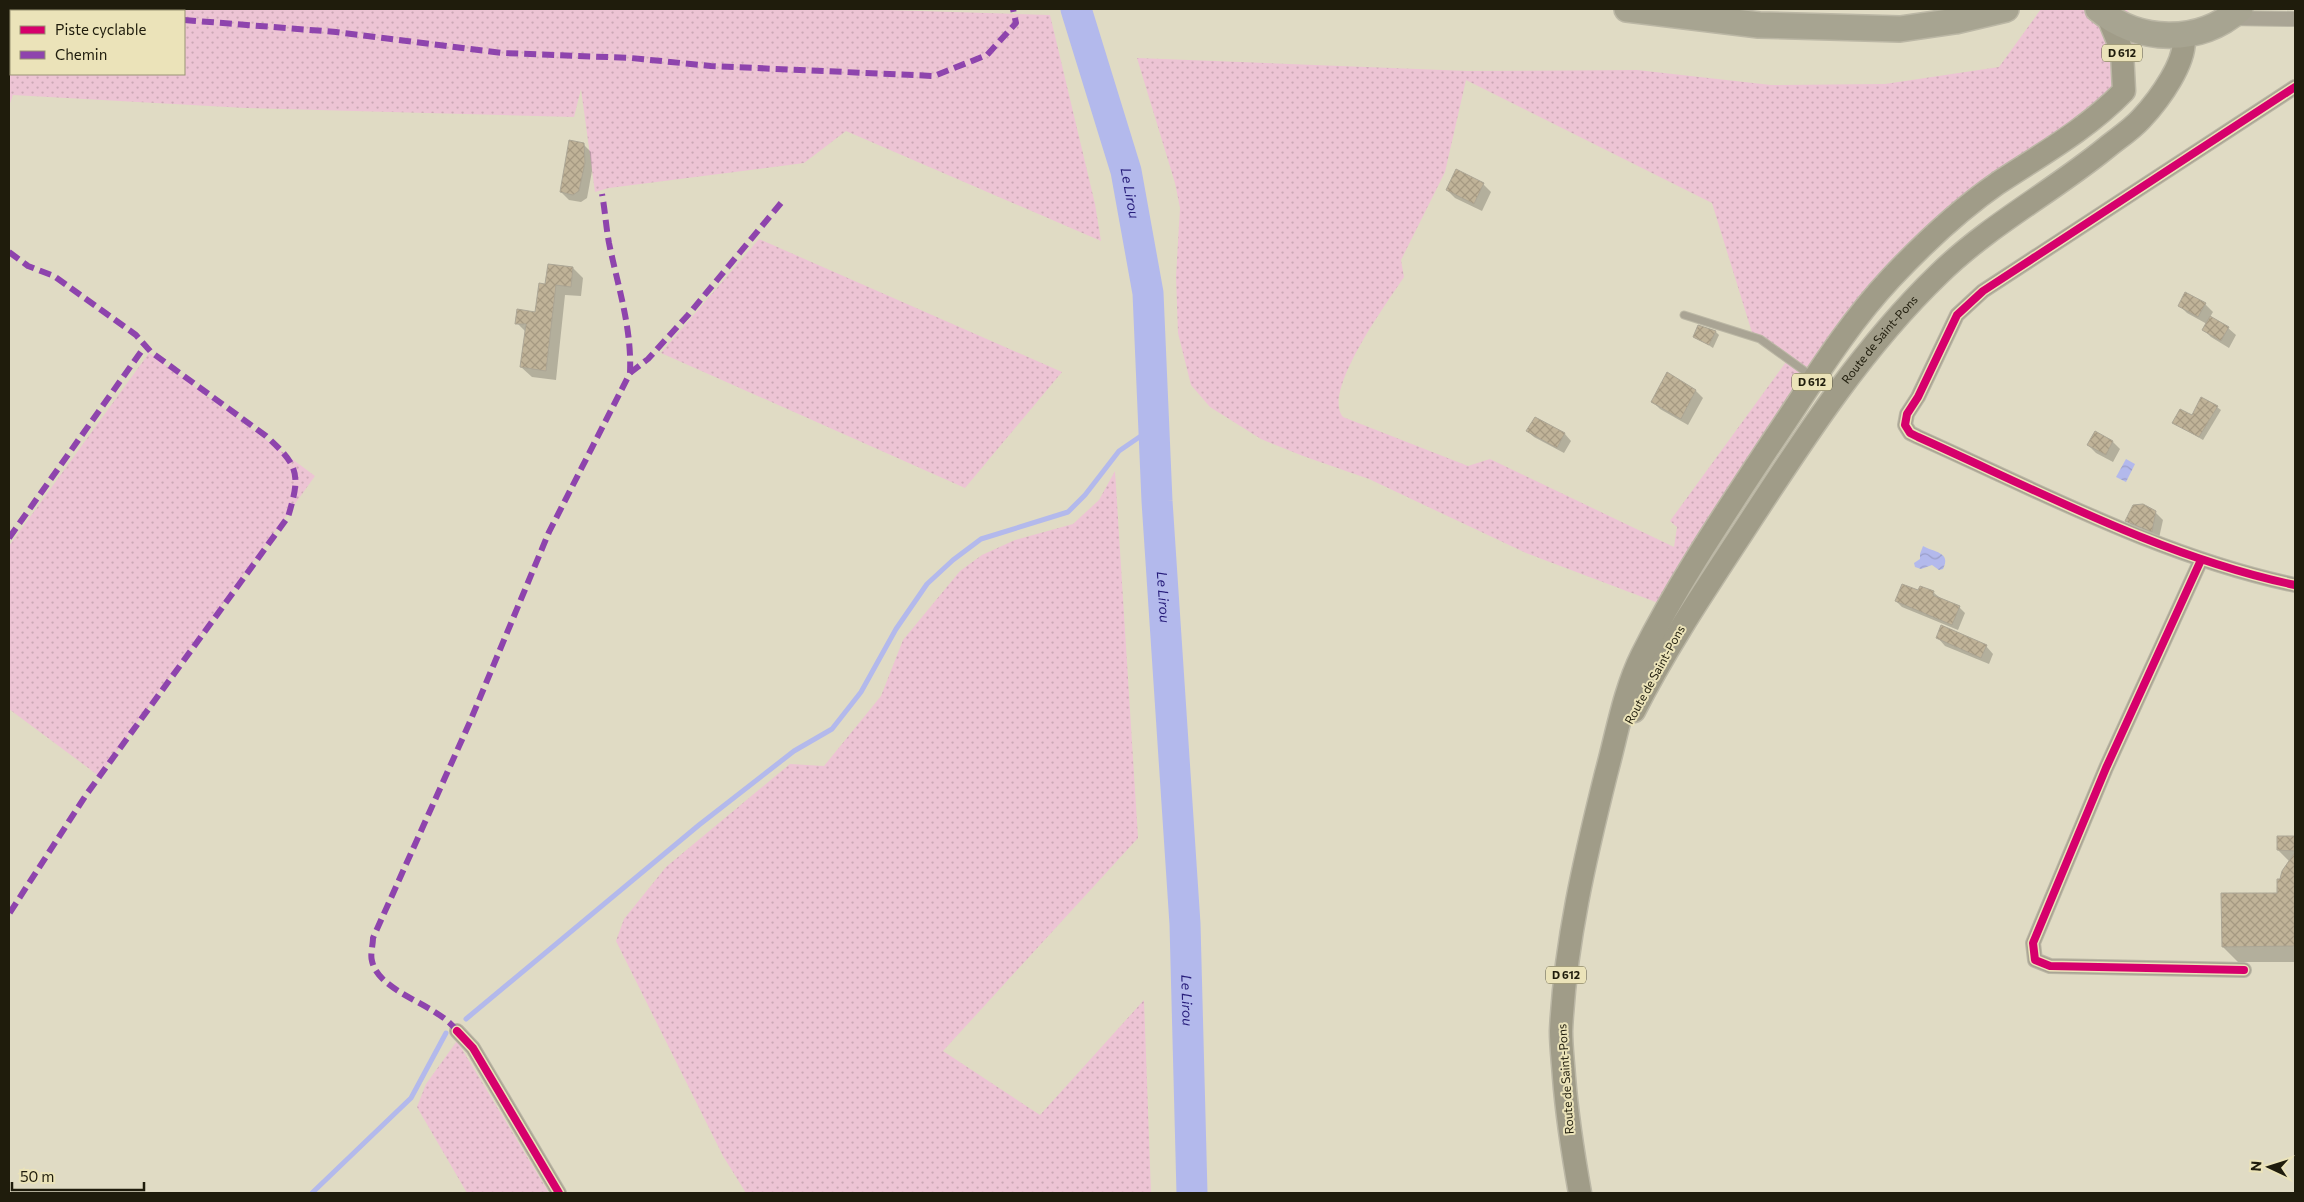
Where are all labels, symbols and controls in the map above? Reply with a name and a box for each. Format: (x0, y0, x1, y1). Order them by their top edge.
legend (10, 10, 185, 75)
text: Piste cyclable (55, 20, 147, 38)
road number: D 612 (2102, 44, 2142, 62)
text: Chemin (55, 45, 107, 63)
water label: Le Lirou (1118, 166, 1143, 220)
street label: Route de Saint-Pons (1838, 292, 1920, 386)
road number: D 612 (1792, 374, 1832, 391)
water label: Le Lirou (1154, 571, 1174, 623)
street label: Route de Saint-Pons (1621, 623, 1687, 726)
road number: D 612 (1546, 966, 1586, 984)
water label: Le Lirou (1178, 974, 1197, 1026)
street label: Route de Saint-Pons (1554, 1023, 1576, 1135)
north arrow (2244, 1142, 2294, 1192)
scale bar (12, 1160, 145, 1192)
text: N (2247, 1160, 2264, 1172)
text: 50 m (20, 1167, 54, 1185)

